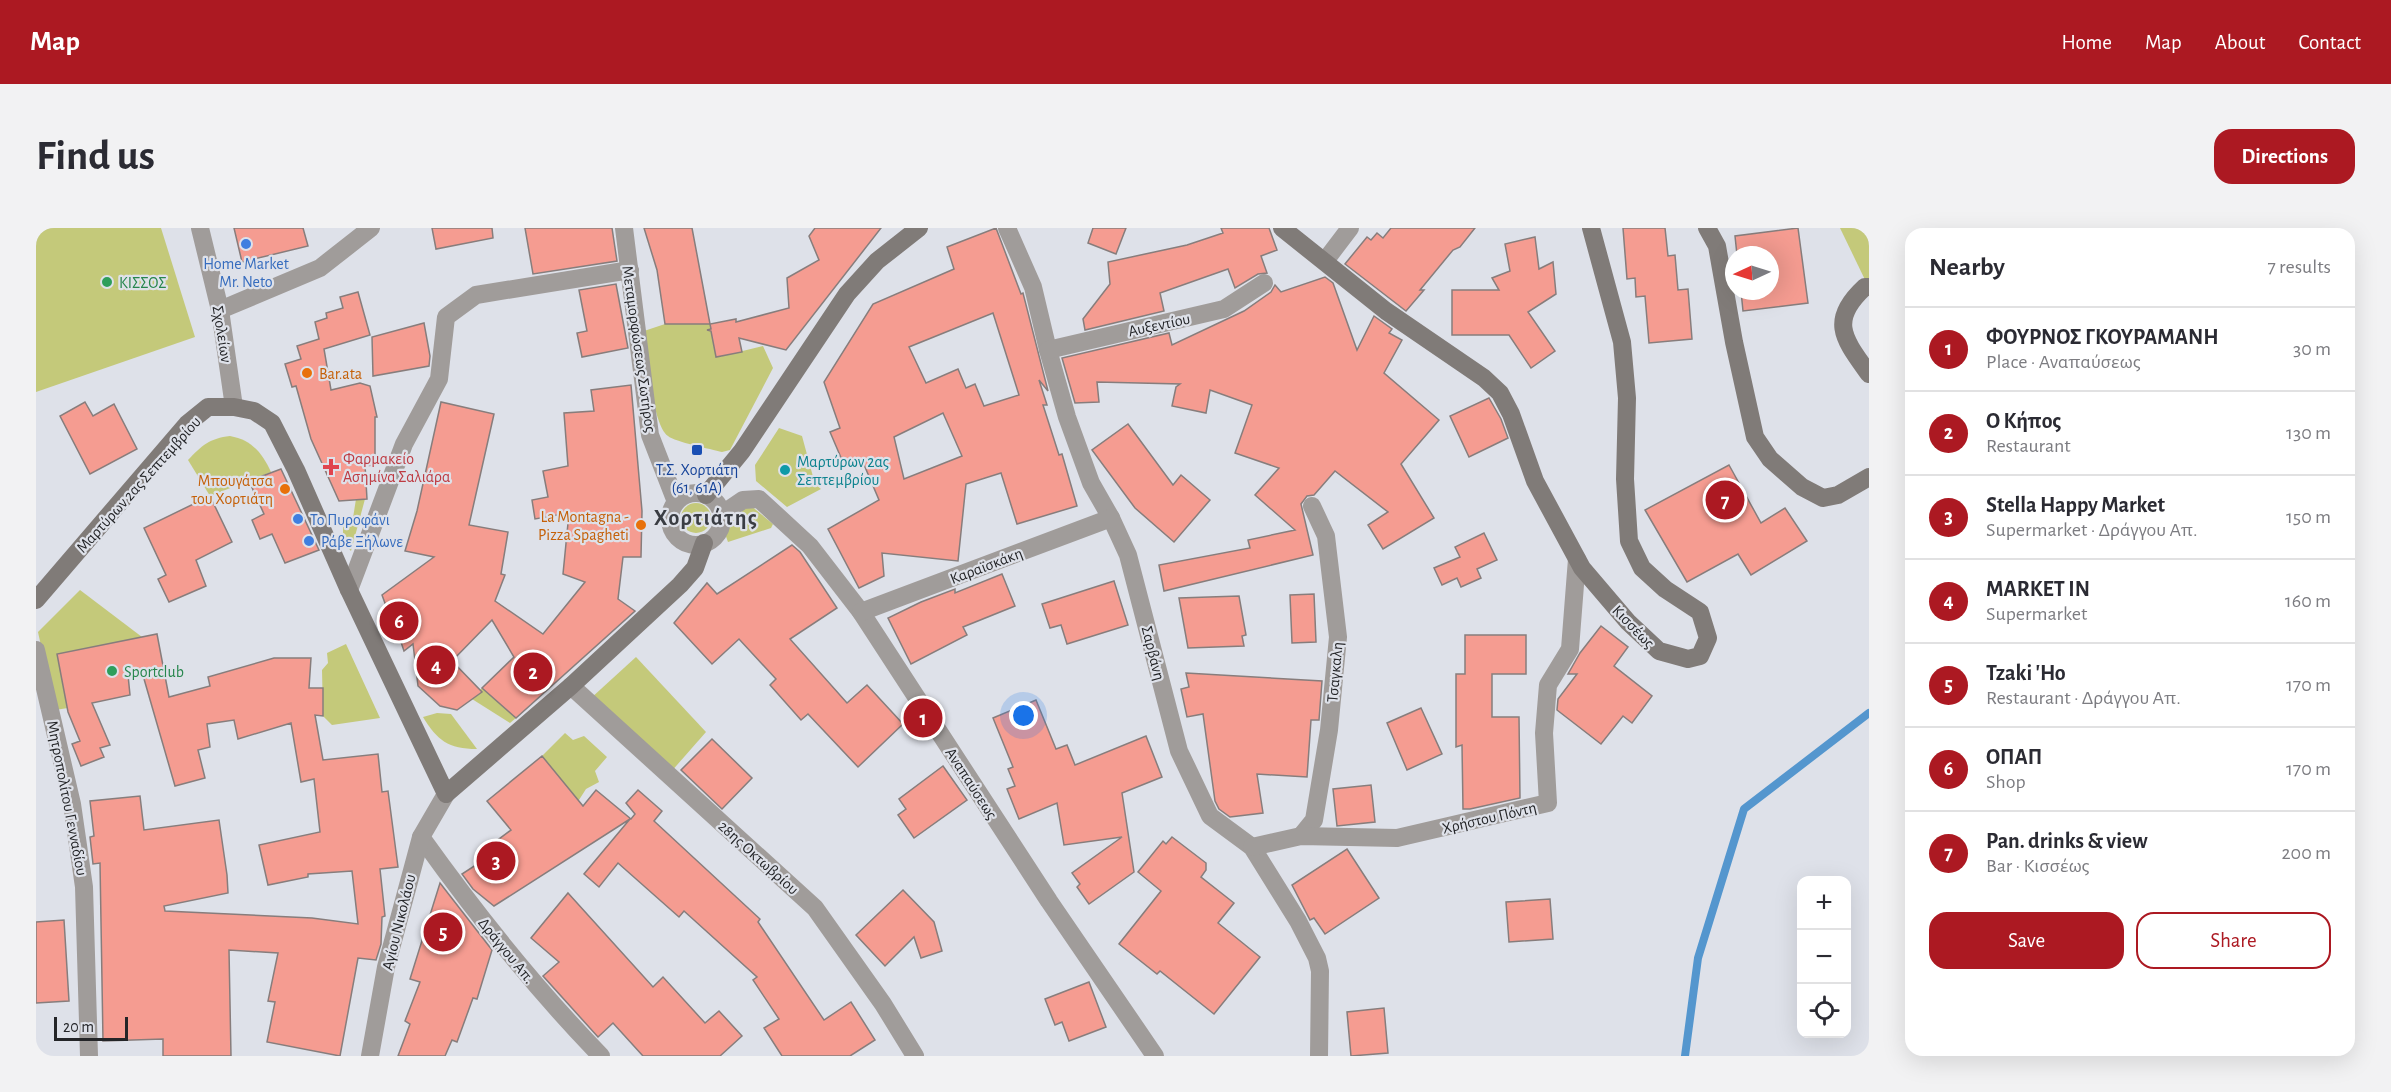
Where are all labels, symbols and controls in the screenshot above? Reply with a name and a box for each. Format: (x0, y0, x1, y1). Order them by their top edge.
text: Map (30, 28, 80, 56)
text: Home (2061, 32, 2112, 53)
text: Map (2145, 32, 2182, 53)
text: About (2215, 32, 2265, 53)
text: Contact (2298, 32, 2361, 53)
button: Directions (2214, 129, 2355, 184)
text: Find us (36, 135, 155, 177)
marker: Home Market Mr. Neto (239, 237, 253, 251)
north arrow (1725, 246, 1779, 300)
text: Nearby (1929, 254, 2005, 280)
place label: Home Market Mr. Neto (203, 256, 289, 290)
text: 7 results (2267, 257, 2331, 277)
street label: Μεταμορφώσεως Σωτήρος (618, 265, 659, 434)
marker: ΚΙΣΣΟΣ (100, 275, 114, 289)
place label: ΚΙΣΣΟΣ (119, 275, 166, 291)
street label: Σχολείων (210, 304, 234, 364)
street label: Αυξεντίου (1127, 311, 1192, 339)
text: ΦΟΥΡΝΟΣ ΓΚΟΥΡΑΜΑΝΗ (1986, 326, 2219, 348)
text: 1 (1945, 339, 1952, 359)
text: 30 m (2293, 339, 2331, 359)
text: Place · Αναπαύσεως (1986, 352, 2141, 372)
marker: Bar.ata (300, 366, 314, 380)
place label: Bar.ata (319, 366, 362, 382)
text: Ο Κήπος (1986, 410, 2061, 432)
street label: Μαρτύρων 2ας Σεπτεμβρίου (74, 414, 205, 556)
text: 2 (1944, 423, 1953, 443)
text: 130 m (2286, 423, 2331, 443)
text: Restaurant (1986, 436, 2071, 456)
marker: Τ.Σ. Χορτιάτη (61, 61Α) (690, 443, 704, 457)
place label: Φαρμακείο Ασημίνα Σαλιάρα (343, 451, 450, 485)
place label: Μαρτύρων 2ας Σεπτεμβρίου (797, 454, 889, 488)
marker: Φαρμακείο Ασημίνα Σαλιάρα (324, 460, 338, 474)
place label: Τ.Σ. Χορτιάτη (61, 61Α) (656, 462, 738, 496)
marker: Μαρτύρων 2ας Σεπτεμβρίου (778, 463, 792, 477)
place label: Μπουγάτσα του Χορτιάτη (190, 473, 273, 507)
pin: 7 (1706, 478, 1744, 522)
marker: Μπουγάτσα του Χορτιάτη (278, 482, 292, 496)
text: Stella Happy Market (1986, 494, 2165, 516)
district label: Χορτιάτης (654, 507, 758, 530)
text: 3 (1944, 507, 1953, 527)
text: 150 m (2286, 507, 2331, 527)
place label: La Montagna - Pizza Spagheti (538, 509, 629, 543)
marker: Το Πυροφάνι (291, 512, 305, 526)
place label: Το Πυροφάνι (310, 512, 390, 528)
marker: La Montagna - Pizza Spagheti (634, 518, 648, 532)
text: Supermarket · Δράγγου Απ. (1986, 520, 2198, 540)
marker: Ράβε Ξήλωνε (302, 534, 316, 548)
place label: Ράβε Ξήλωνε (321, 534, 403, 550)
street label: Καραϊσκάκη (948, 545, 1025, 587)
text: MARKET IN (1986, 578, 2090, 600)
text: 4 (1943, 591, 1954, 611)
text: 160 m (2285, 591, 2331, 611)
pin: 6 (380, 598, 418, 644)
street label: Κισσέως (1608, 602, 1657, 652)
text: Supermarket (1986, 604, 2087, 624)
street label: Σαρβάνη (1139, 624, 1168, 682)
street label: Τσαγκαλη (1324, 641, 1346, 703)
pin: 4 (416, 642, 456, 688)
pin: 2 (514, 650, 552, 694)
text: Tzaki 'Ho (1986, 662, 2066, 684)
marker: Sportclub (105, 664, 119, 678)
place label: Sportclub (124, 664, 184, 680)
text: 5 (1944, 675, 1953, 695)
text: 170 m (2286, 675, 2331, 695)
text: Restaurant · Δράγγου Απ. (1986, 688, 2181, 708)
pin: 1 (904, 696, 942, 740)
your location (1009, 701, 1038, 730)
street label: Μητροπολίτου Γενναδίου (44, 719, 90, 877)
street label: Αναπαύσεως (941, 745, 1000, 823)
text: ΟΠΑΠ (1986, 746, 2042, 768)
text: 6 (1944, 759, 1953, 779)
text: 170 m (2286, 759, 2331, 779)
text: Shop (1986, 772, 2026, 792)
street label: Χρήστου Πόντη (1440, 799, 1538, 837)
street label: 28ης Οκτωβρίου (715, 818, 801, 898)
text: Pan. drinks & view (1986, 830, 2148, 852)
pin: 3 (476, 838, 516, 884)
text: 7 (1944, 843, 1953, 863)
text: 200 m (2281, 843, 2331, 863)
text: Bar · Κισσέως (1986, 856, 2090, 876)
street label: Αγίου Νικολάου (379, 873, 419, 972)
map controls (1797, 876, 1851, 1038)
button: + (1797, 876, 1851, 930)
pin: 5 (424, 910, 462, 954)
button: Save (1929, 912, 2124, 969)
button: Share (2136, 912, 2331, 969)
street label: Δράγγου Απ. (475, 915, 537, 986)
button: − (1797, 930, 1851, 984)
button: locate (1797, 984, 1851, 1038)
scale bar (54, 1014, 128, 1042)
text: 20 m (63, 1019, 94, 1035)

